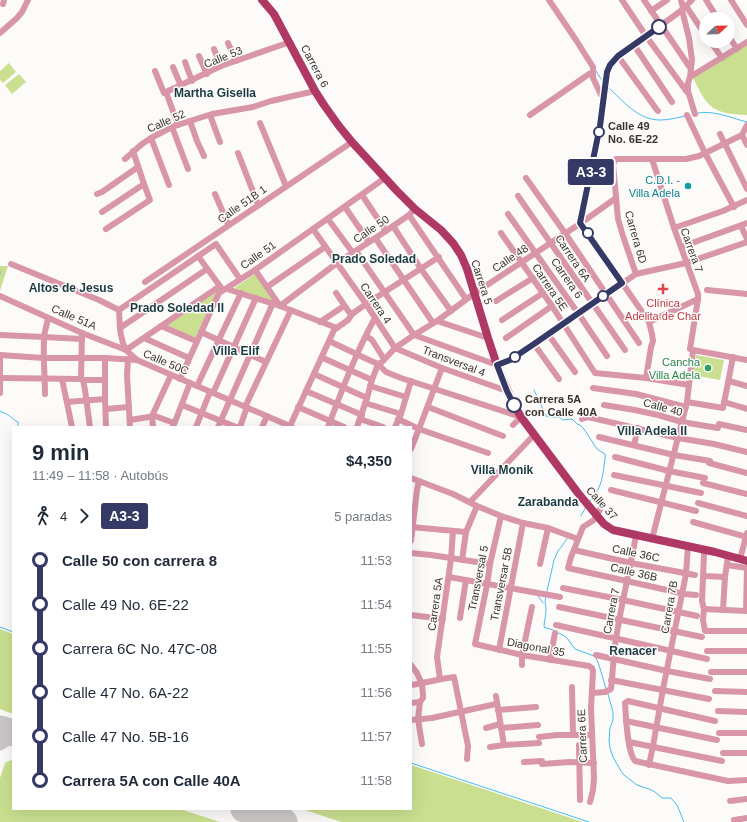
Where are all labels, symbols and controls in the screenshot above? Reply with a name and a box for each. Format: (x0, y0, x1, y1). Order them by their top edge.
north arrow (699, 12, 735, 48)
map controls (699, 12, 735, 48)
unlabelled marker (651, 19, 667, 35)
street label: Carrera 6 (299, 43, 331, 89)
street label: Calle 53 (202, 44, 244, 70)
district label: Martha Gisella (174, 86, 256, 100)
street label: Calle 52 (145, 107, 187, 135)
place label: Calle 49 No. 6E-22 (608, 120, 658, 145)
marker: Calle 49 No. 6E-22 (593, 126, 605, 138)
line badge: A3-3 (563, 159, 619, 185)
text: A3-3 (576, 164, 606, 180)
place label: C.D.I. - Villa Adela (629, 174, 681, 199)
marker: C.D.I. - Villa Adela (683, 181, 693, 191)
street label: Calle 51B 1 (215, 183, 269, 225)
street label: Carrera 6D (623, 209, 649, 265)
street label: Calle 50 (351, 213, 391, 245)
street label: Carrera 7 (678, 226, 706, 274)
unlabelled marker (582, 227, 594, 239)
street label: Carrera 6A (552, 232, 594, 284)
street label: Calle 51 (238, 239, 278, 271)
street label: Calle 48 (490, 242, 530, 274)
district label: Prado Soledad (332, 252, 416, 266)
street label: Carrera 6 (548, 255, 586, 301)
street label: Carrera 5 (469, 258, 495, 306)
street label: Carrera 5E (530, 261, 570, 313)
street label: Carrera 4 (358, 280, 394, 326)
district label: Altos de Jesus (29, 281, 114, 295)
marker: Clínica Adelita de Char (657, 283, 669, 295)
unlabelled marker (597, 290, 609, 302)
place label: Clínica Adelita de Char (625, 297, 701, 322)
district label: Prado Soledad II (130, 301, 224, 315)
street label: Calle 51A (50, 302, 99, 332)
district label: Villa Elif (213, 344, 260, 358)
street label: Transversal 4 (421, 344, 487, 378)
street label: Calle 50C (141, 347, 191, 377)
unlabelled marker (509, 351, 521, 363)
place label: Cancha Villa Adela (649, 356, 701, 381)
marker: Cancha Villa Adela (703, 363, 713, 373)
place label: Carrera 5A con Calle 40A (525, 393, 597, 418)
street label: Calle 40 (642, 396, 684, 418)
marker: Carrera 5A con Calle 40A (506, 397, 522, 413)
district label: Villa Adela II (617, 424, 687, 438)
text: 9 min (32, 440, 89, 465)
text: $4,350 (346, 452, 392, 469)
district label: Villa Monik (471, 463, 534, 477)
text: 11:49 – 11:58 · Autobús (32, 468, 168, 483)
street label: Calle 37 (584, 484, 620, 522)
district label: Zarabanda (518, 495, 579, 509)
icon: walk (32, 505, 54, 527)
icon: forward (73, 505, 95, 527)
text: A3-3 (109, 508, 140, 524)
text: 4 (60, 509, 67, 524)
text: 5 paradas (334, 509, 392, 524)
street label: Calle 36C (611, 542, 661, 564)
street label: Transversal 5 (466, 544, 490, 612)
street label: Transversar 5B (488, 546, 514, 622)
text: Calle 50 con carrera 8 (62, 552, 217, 569)
text: 11:53 (360, 553, 392, 568)
street label: Calle 36B (609, 561, 659, 583)
street label: Carrera 5A (425, 576, 445, 631)
street label: Carrera 7B (658, 579, 680, 635)
street label: Carrera 7 (601, 587, 621, 635)
text: Calle 49 No. 6E-22 (62, 596, 189, 613)
text: 11:54 (360, 597, 392, 612)
street label: Diagonal 35 (506, 636, 566, 658)
text: Carrera 6C No. 47C-08 (62, 640, 217, 657)
text: 11:55 (360, 641, 392, 656)
district label: Renacer (609, 644, 657, 658)
text: Calle 47 No. 6A-22 (62, 684, 189, 701)
text: 11:56 (360, 685, 392, 700)
street label: Carrera 6E (575, 709, 589, 763)
text: Calle 47 No. 5B-16 (62, 728, 189, 745)
text: 11:57 (360, 729, 392, 744)
text: Carrera 5A con Calle 40A (62, 772, 241, 789)
text: 11:58 (360, 773, 392, 788)

